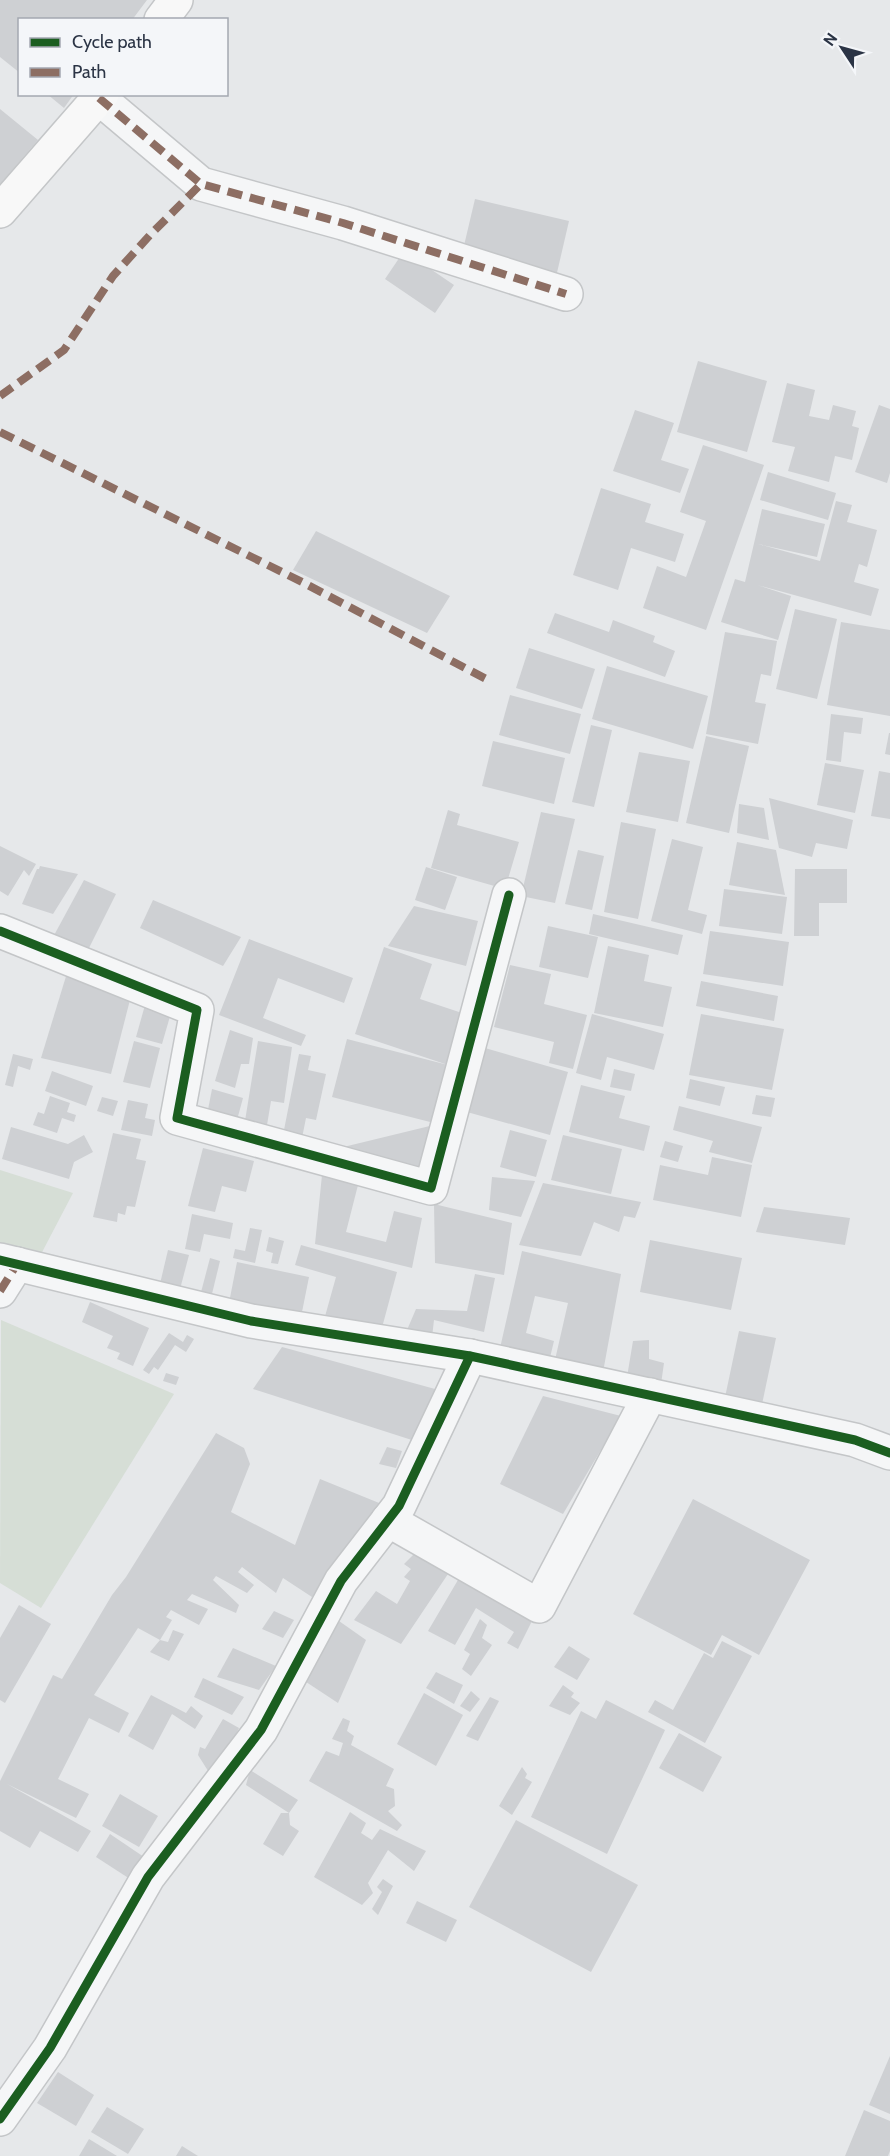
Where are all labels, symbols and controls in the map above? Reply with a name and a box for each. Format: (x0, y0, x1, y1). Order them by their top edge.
legend (18, 18, 228, 96)
north arrow (812, 18, 872, 78)
text: N (819, 29, 841, 50)
text: Cycle path (72, 31, 152, 53)
text: Path (72, 61, 106, 83)

